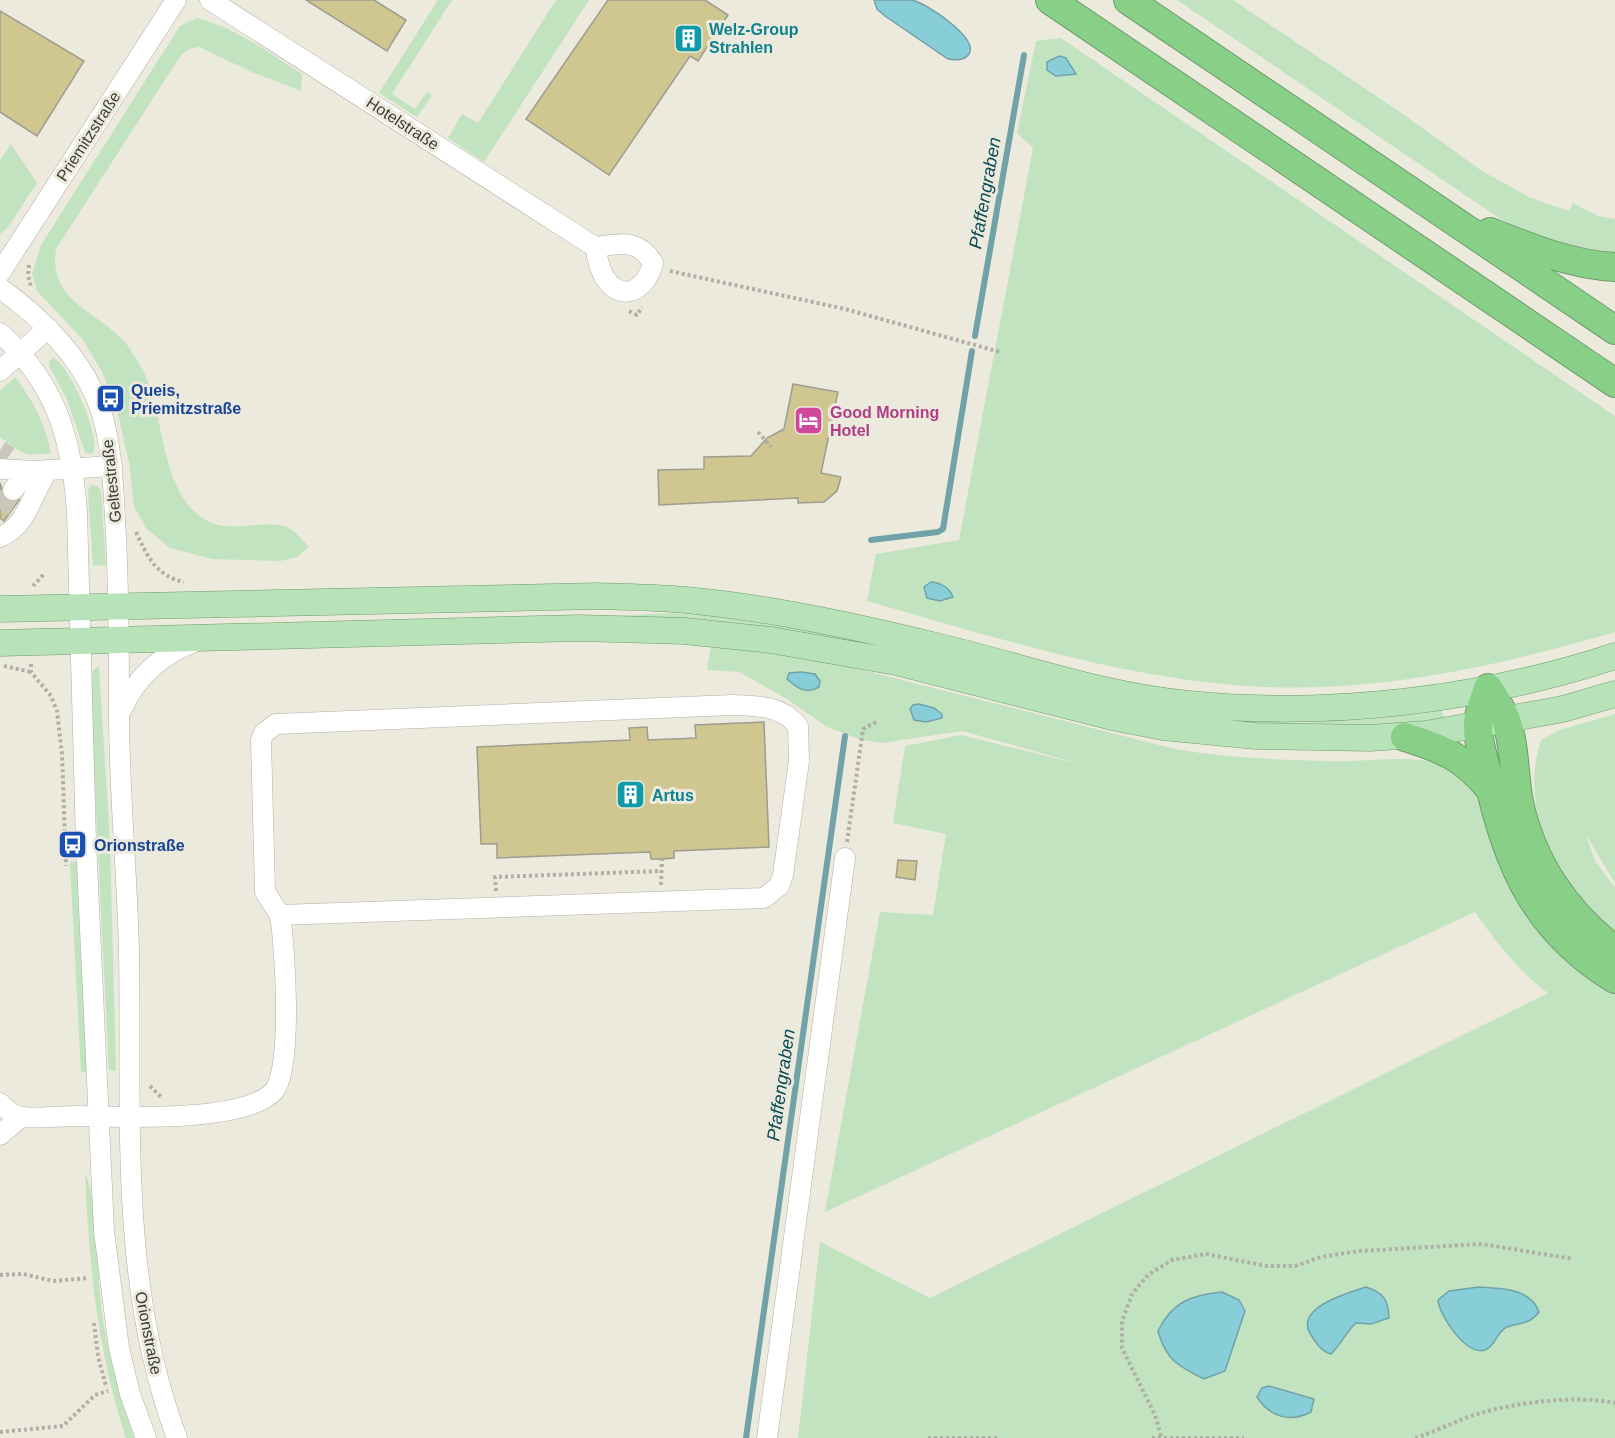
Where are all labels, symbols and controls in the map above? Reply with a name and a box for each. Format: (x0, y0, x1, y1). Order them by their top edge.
place label: Welz-Group Strahlen (709, 21, 799, 56)
building icon: Welz-Group Strahlen (672, 22, 704, 54)
street label: Priemitzstraße (53, 88, 124, 184)
street label: Hotelstraße (363, 94, 442, 153)
water label: Pfaffengraben (965, 136, 1005, 250)
place label: Queis, Priemitzstraße (131, 382, 241, 417)
bus stop icon: Queis, Priemitzstraße (94, 383, 126, 415)
place label: Good Morning Hotel (830, 404, 939, 439)
hotel icon: Good Morning Hotel (793, 405, 825, 437)
street label: Geltestraße (99, 438, 124, 523)
building icon: Artus (615, 779, 647, 811)
place label: Artus (652, 787, 694, 804)
bus stop icon: Orionstraße (57, 829, 89, 861)
place label: Orionstraße (94, 837, 185, 854)
water label: Pfaffengraben (763, 1028, 799, 1142)
street label: Orionstraße (132, 1290, 165, 1376)

